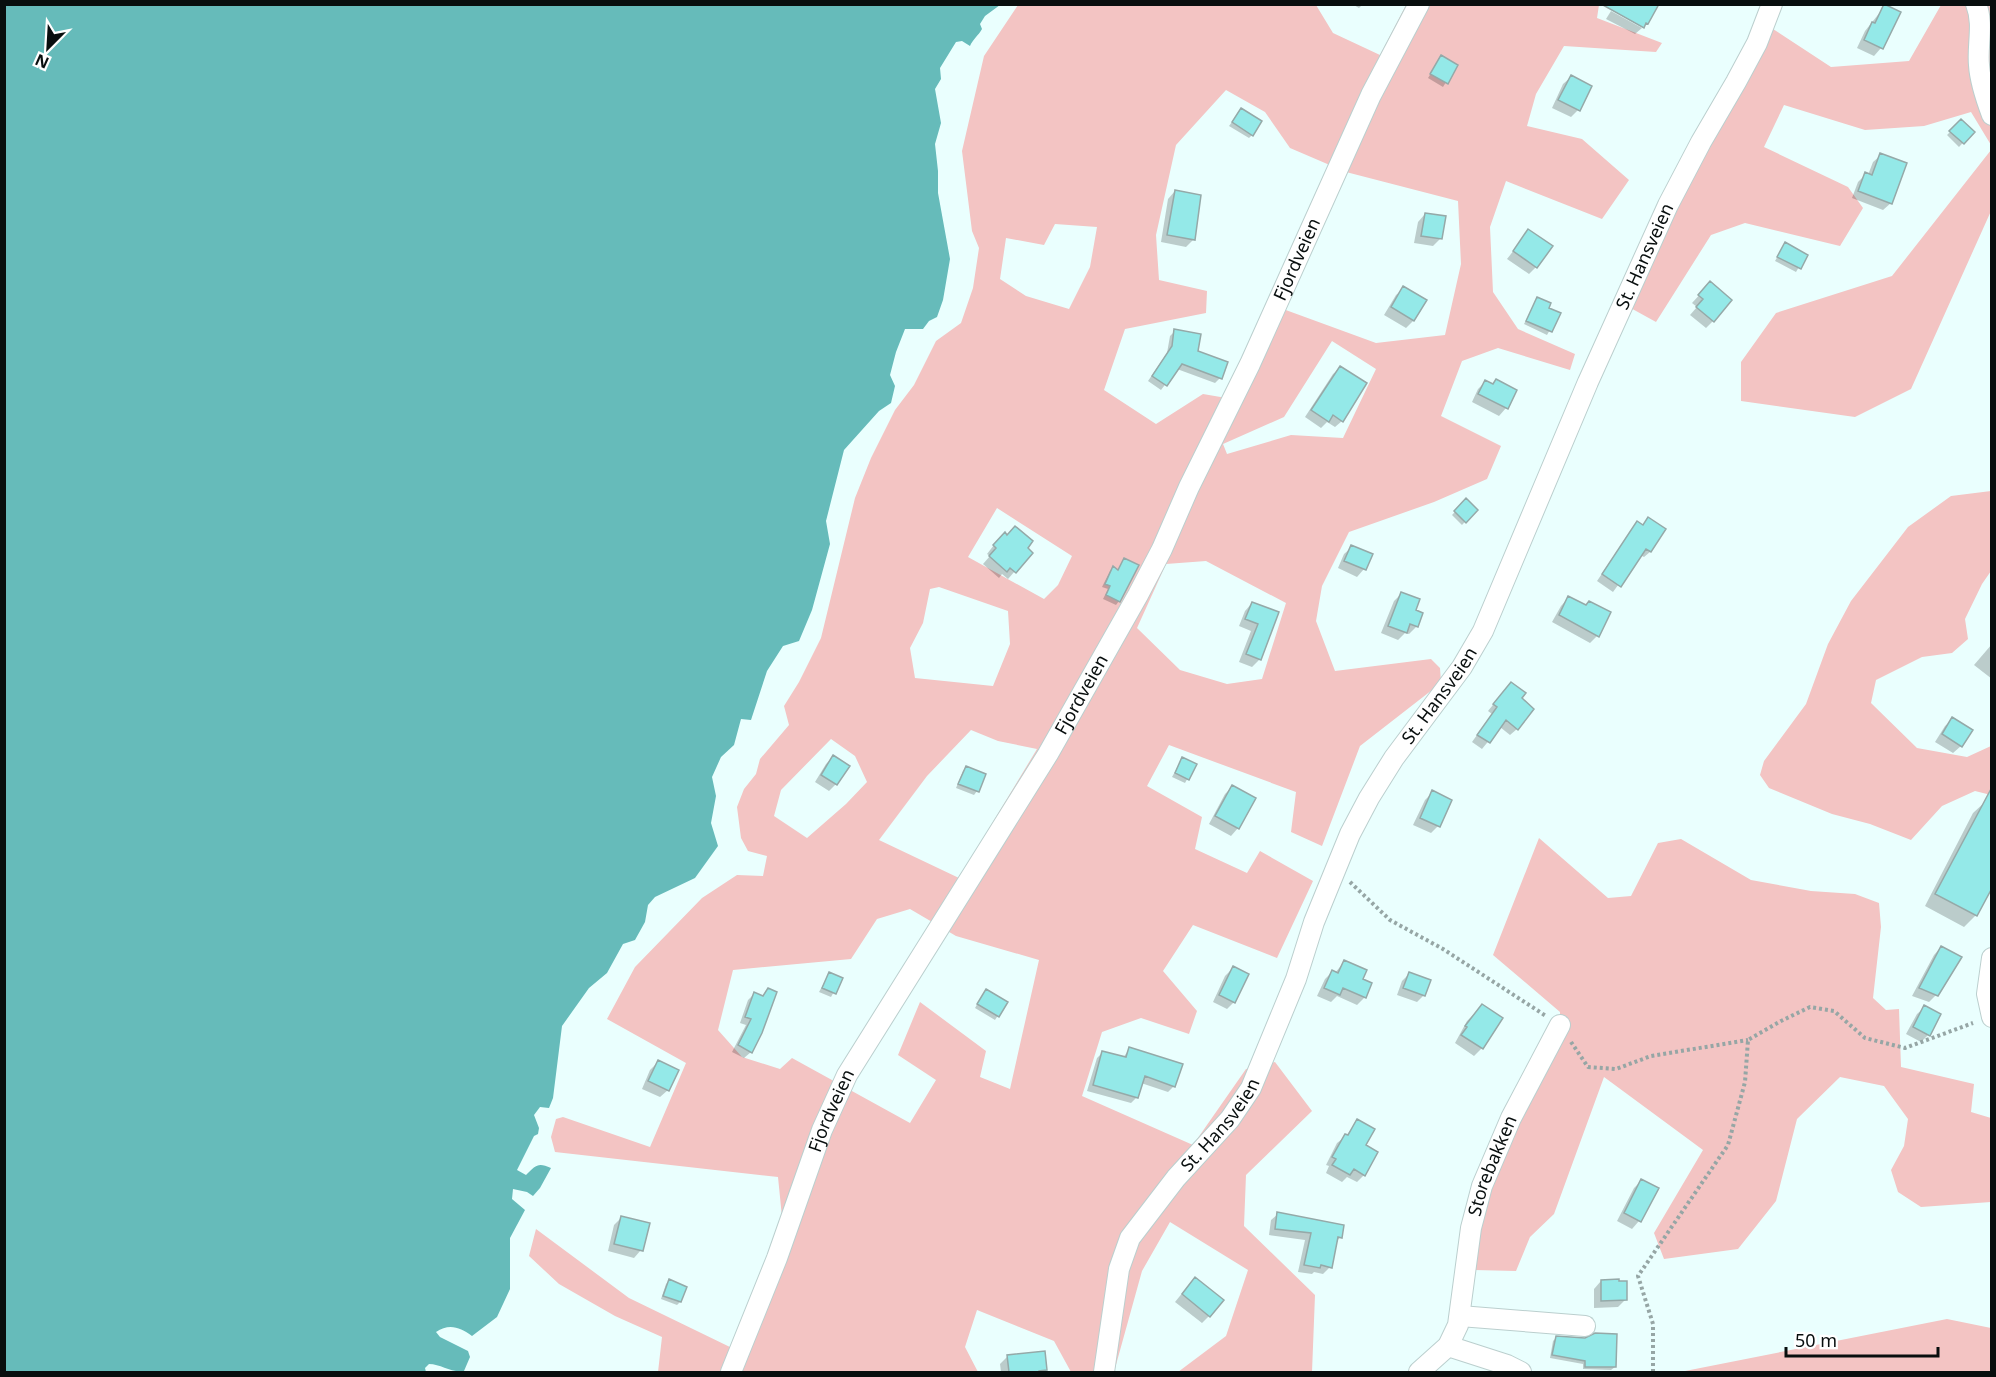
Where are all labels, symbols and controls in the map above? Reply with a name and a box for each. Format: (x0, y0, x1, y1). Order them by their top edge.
north arrow (18, 18, 78, 78)
text: N (31, 49, 52, 74)
street label: St. Hansveien (1609, 199, 1678, 313)
street label: Fjordveien (1267, 214, 1325, 304)
street label: St. Hansveien (1396, 642, 1482, 748)
street label: Fjordveien (1049, 650, 1113, 738)
street label: Fjordveien (802, 1065, 859, 1155)
street label: St. Hansveien (1175, 1075, 1265, 1176)
street label: Storebakken (1462, 1111, 1522, 1218)
scale bar (1786, 1320, 1938, 1358)
text: 50 m (1795, 1328, 1837, 1352)

